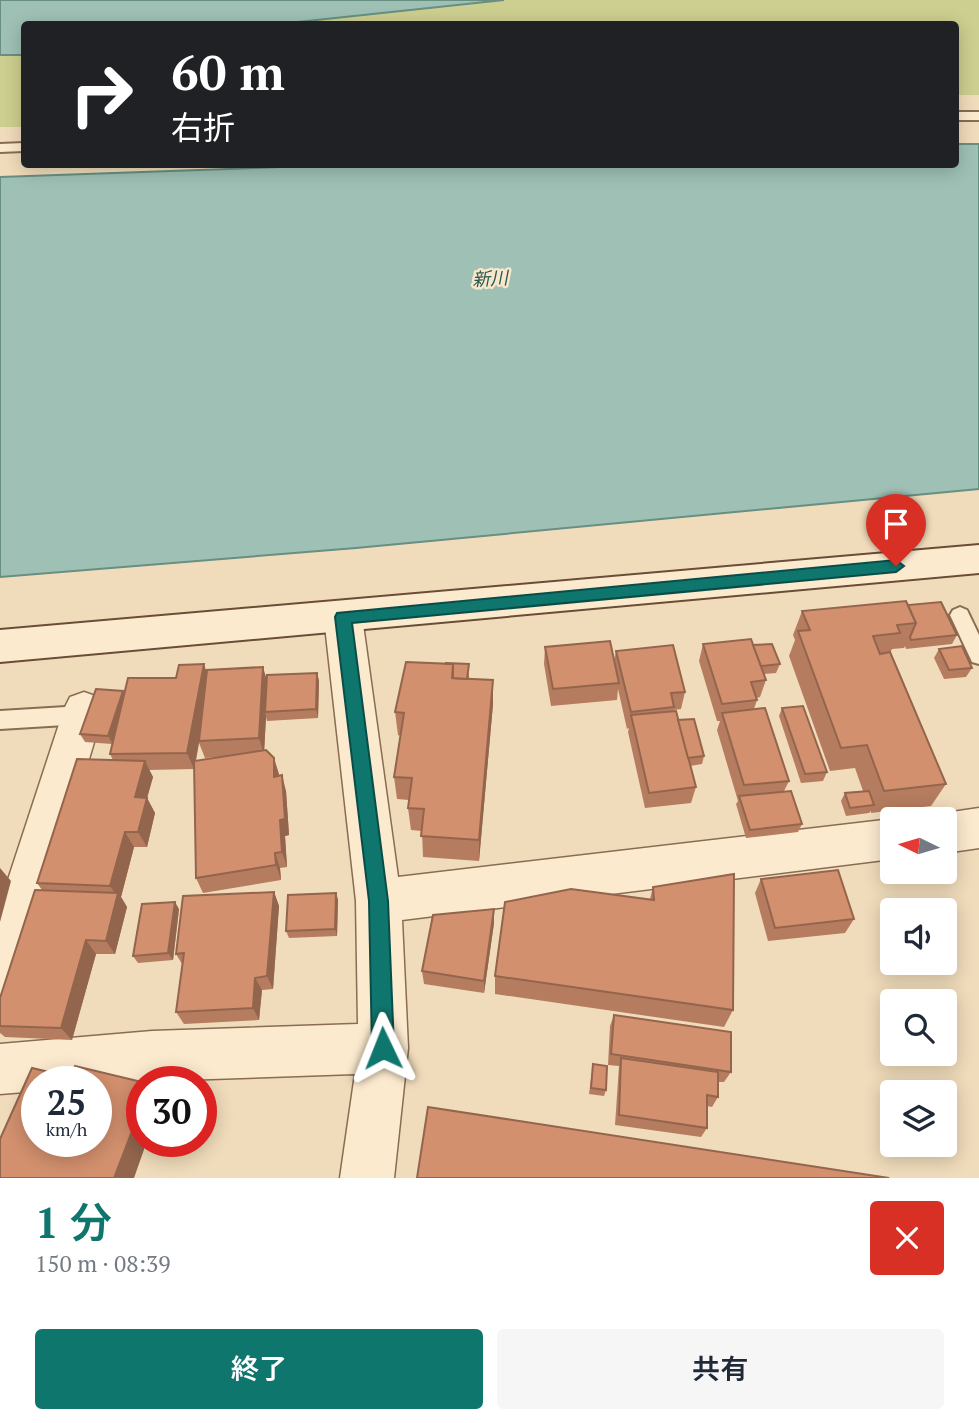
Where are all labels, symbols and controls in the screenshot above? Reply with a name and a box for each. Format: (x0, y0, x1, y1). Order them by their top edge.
text: 60 m (171, 39, 285, 104)
icon: right (56, 49, 147, 140)
text: 右折 (171, 106, 235, 148)
water label: 新川 (471, 265, 511, 291)
pin (866, 494, 926, 566)
icon: arrive (877, 505, 915, 543)
north arrow (880, 807, 957, 884)
map controls (880, 807, 957, 1157)
button: sound (880, 898, 957, 975)
button: search (880, 989, 957, 1066)
position arrow (346, 1011, 420, 1085)
speed limit sign: 30 (126, 1066, 217, 1157)
text: 25 (47, 1079, 86, 1125)
button: layers (880, 1080, 957, 1157)
text: km/h (46, 1117, 87, 1141)
text: 1 分 (35, 1194, 112, 1250)
button: close (870, 1201, 944, 1275)
text: 150 m · 08:39 (35, 1248, 170, 1279)
button: 終了 (35, 1329, 483, 1409)
button: 共有 (497, 1329, 944, 1409)

